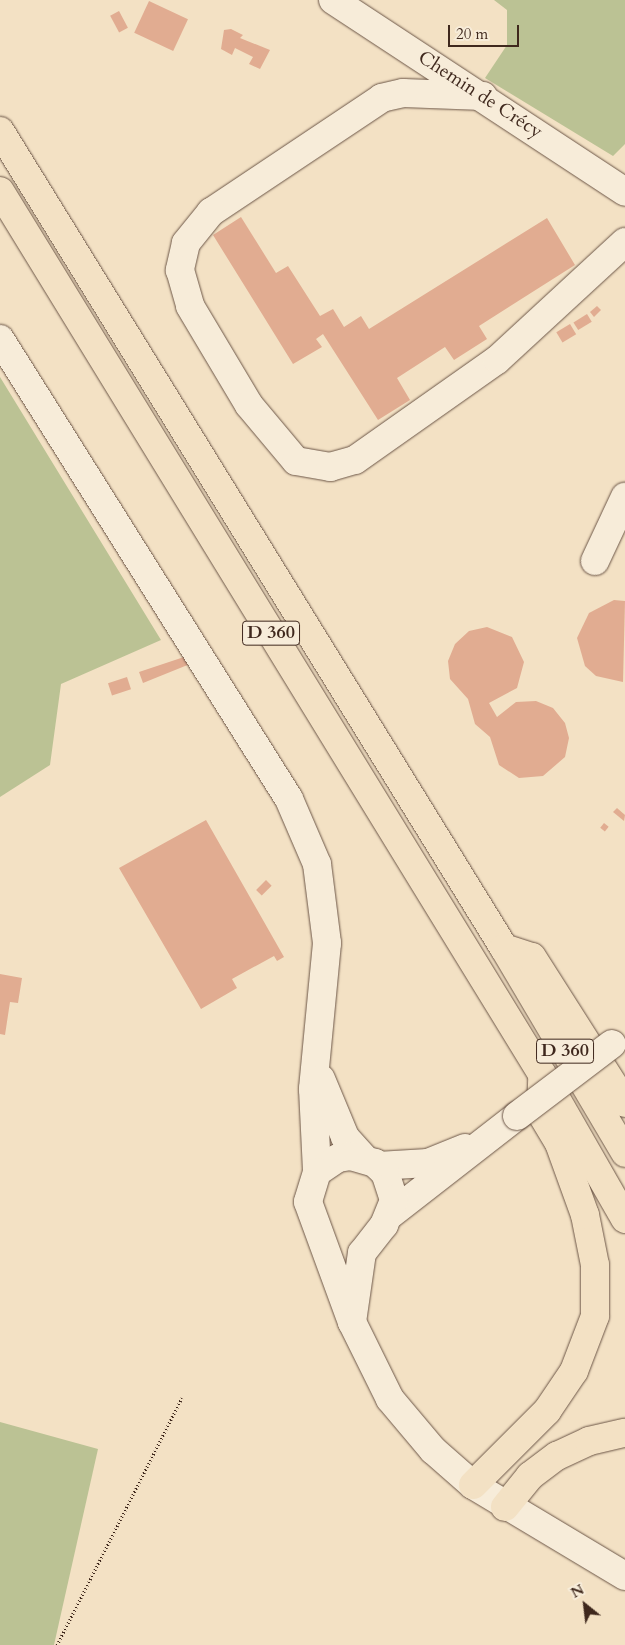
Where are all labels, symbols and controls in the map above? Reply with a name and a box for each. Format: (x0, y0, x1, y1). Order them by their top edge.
scale bar (450, 15, 521, 47)
text: 20 m (456, 24, 488, 44)
street label: Chemin de Crécy (414, 46, 546, 144)
road number: D 360 (241, 618, 301, 648)
road number: D 360 (535, 1036, 595, 1066)
north arrow (560, 1580, 610, 1630)
text: N (568, 1580, 587, 1603)

